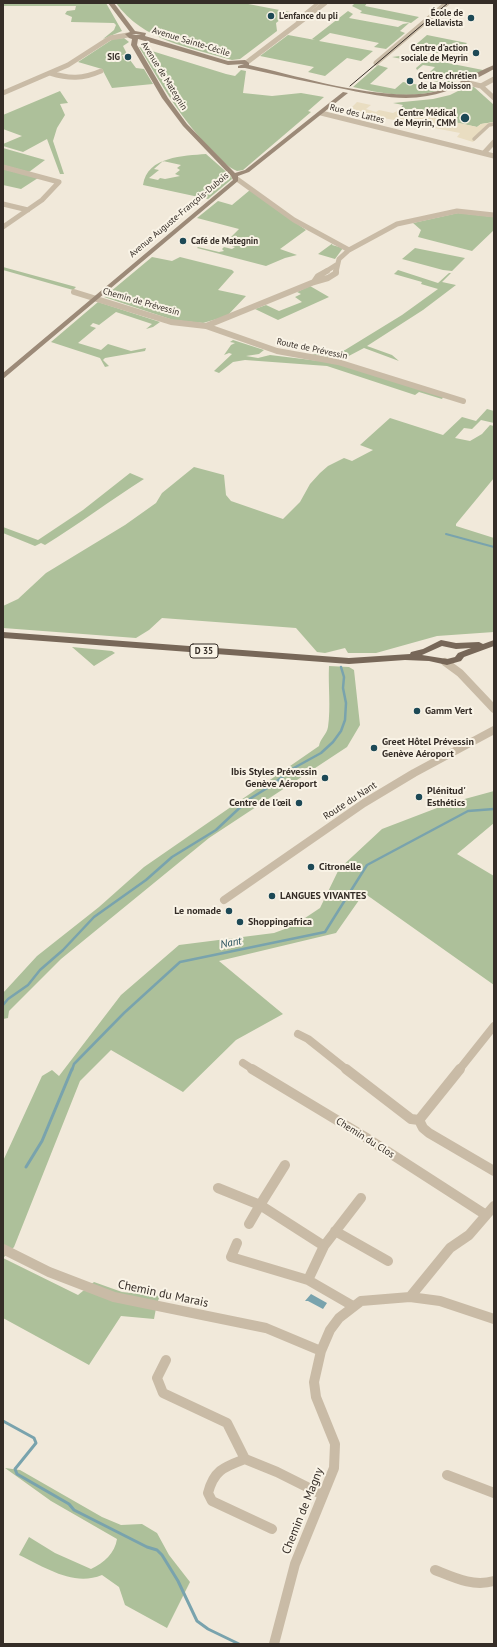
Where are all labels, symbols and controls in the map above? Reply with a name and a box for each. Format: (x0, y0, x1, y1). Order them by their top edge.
place label: École de Bellavista (425, 8, 463, 29)
marker: L'enfance du pli (266, 11, 276, 21)
place label: L'enfance du pli (279, 11, 338, 21)
marker: École de Bellavista (466, 13, 476, 23)
street label: Avenue Sainte-Cécile (151, 25, 231, 59)
street label: Avenue de Mategnin (139, 40, 189, 112)
place label: Centre d'action sociale de Meyrin (401, 43, 468, 64)
marker: Centre d'action sociale de Meyrin (471, 48, 481, 58)
place label: SIG (107, 52, 120, 62)
marker: SIG (123, 52, 133, 62)
place label: Centre chrétien de la Moisson (418, 71, 477, 92)
marker: Centre chrétien de la Moisson (405, 76, 415, 86)
street label: Rue des Lattes (329, 102, 385, 126)
place label: Centre Médical de Meyrin, CMM (394, 108, 456, 129)
marker: Centre Médical de Meyrin, CMM (459, 112, 471, 124)
street label: Avenue Auguste-François-Dubois (127, 170, 231, 260)
marker: Café de Mategnin (178, 236, 188, 246)
place label: Café de Mategnin (191, 236, 258, 246)
street label: Chemin de Prévessin (101, 286, 181, 318)
street label: Route de Prévessin (276, 336, 348, 362)
road number: D 35 (190, 644, 218, 658)
place label: Gamm Vert (425, 705, 472, 717)
marker: Gamm Vert (412, 706, 422, 716)
place label: Greet Hôtel Prévessin Genève Aéroport (382, 736, 474, 760)
marker: Greet Hôtel Prévessin Genève Aéroport (369, 743, 379, 753)
place label: Ibis Styles Prévessin Genève Aéroport (231, 766, 317, 790)
marker: Ibis Styles Prévessin Genève Aéroport (320, 773, 330, 783)
street label: Route du Nant (321, 779, 379, 823)
place label: Plénitud' Esthétics (427, 785, 466, 808)
marker: Plénitud' Esthétics (414, 792, 424, 802)
place label: Centre de l'œil (229, 797, 291, 809)
marker: Centre de l'œil (294, 798, 304, 808)
place label: Citronelle (319, 861, 361, 873)
marker: Citronelle (306, 862, 316, 872)
place label: LANGUES VIVANTES (280, 890, 366, 902)
marker: LANGUES VIVANTES (267, 891, 277, 901)
place label: Le nomade (174, 905, 221, 917)
marker: Le nomade (224, 906, 234, 916)
place label: Shoppingafrica (248, 916, 312, 928)
marker: Shoppingafrica (235, 917, 245, 927)
water label: Nant (219, 934, 243, 952)
street label: Chemin du Clos (333, 1115, 397, 1161)
street label: Chemin du Marais (116, 1277, 210, 1311)
street label: Chemin de Magny (279, 1466, 327, 1556)

